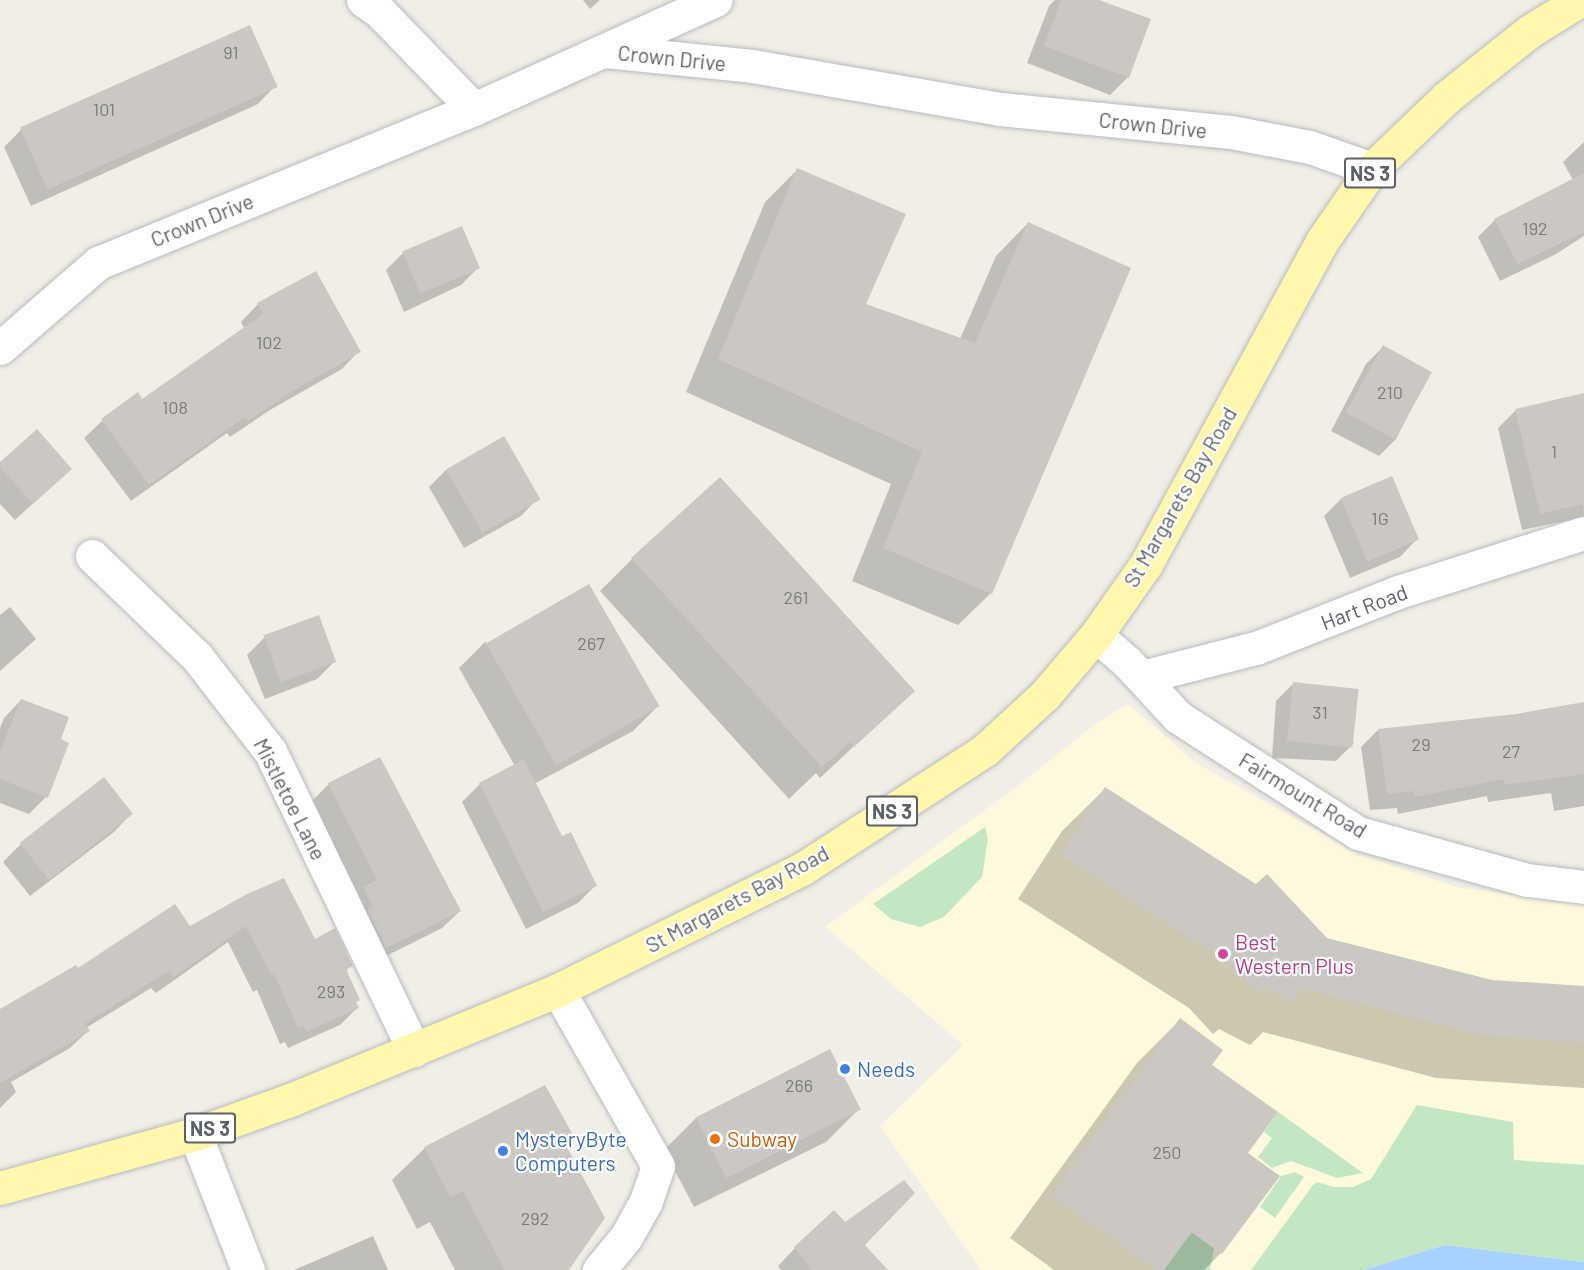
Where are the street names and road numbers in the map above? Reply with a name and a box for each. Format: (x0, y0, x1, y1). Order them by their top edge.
street label: Crown Drive (617, 40, 727, 76)
street label: Crown Drive (1098, 107, 1208, 143)
road number: NS 3 (1343, 156, 1397, 190)
street label: Crown Drive (147, 188, 257, 252)
street label: St Margarets Bay Road (1118, 402, 1242, 592)
street label: Hart Road (1317, 579, 1411, 635)
street label: Mistletoe Lane (249, 734, 331, 864)
street label: Fairmount Road (1235, 747, 1371, 843)
road number: NS 3 (865, 794, 919, 828)
street label: St Margarets Bay Road (641, 840, 833, 958)
road number: NS 3 (183, 1111, 237, 1145)

